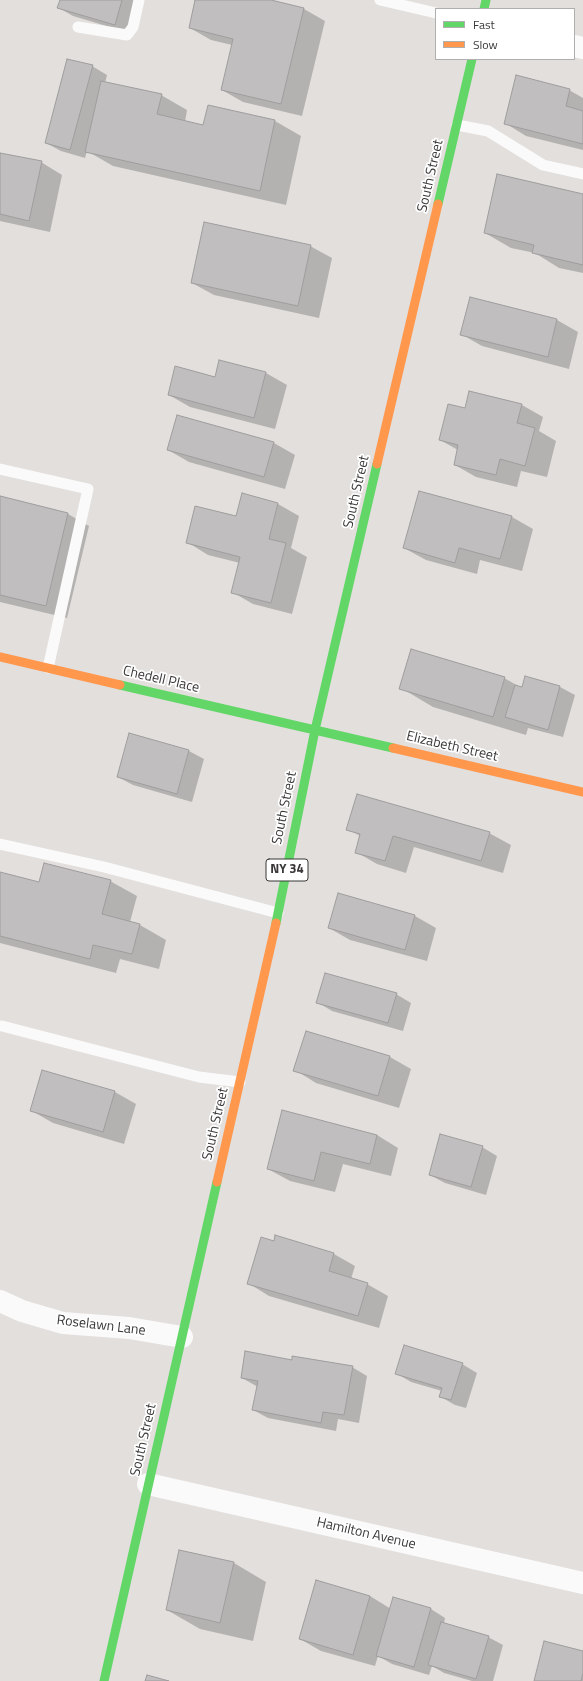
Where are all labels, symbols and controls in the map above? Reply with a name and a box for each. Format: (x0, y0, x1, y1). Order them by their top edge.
legend (435, 8, 575, 60)
text: Fast (473, 15, 495, 34)
text: Slow (473, 35, 498, 54)
street label: South Street (414, 138, 448, 214)
street label: South Street (340, 454, 374, 530)
street label: Chedell Place (121, 663, 201, 697)
street label: Elizabeth Street (405, 728, 499, 766)
street label: South Street (269, 770, 301, 846)
road number: NY 34 (266, 859, 308, 881)
street label: South Street (199, 1086, 233, 1162)
street label: Roselawn Lane (56, 1312, 146, 1340)
street label: South Street (127, 1402, 161, 1478)
street label: Hamilton Avenue (315, 1514, 417, 1554)

